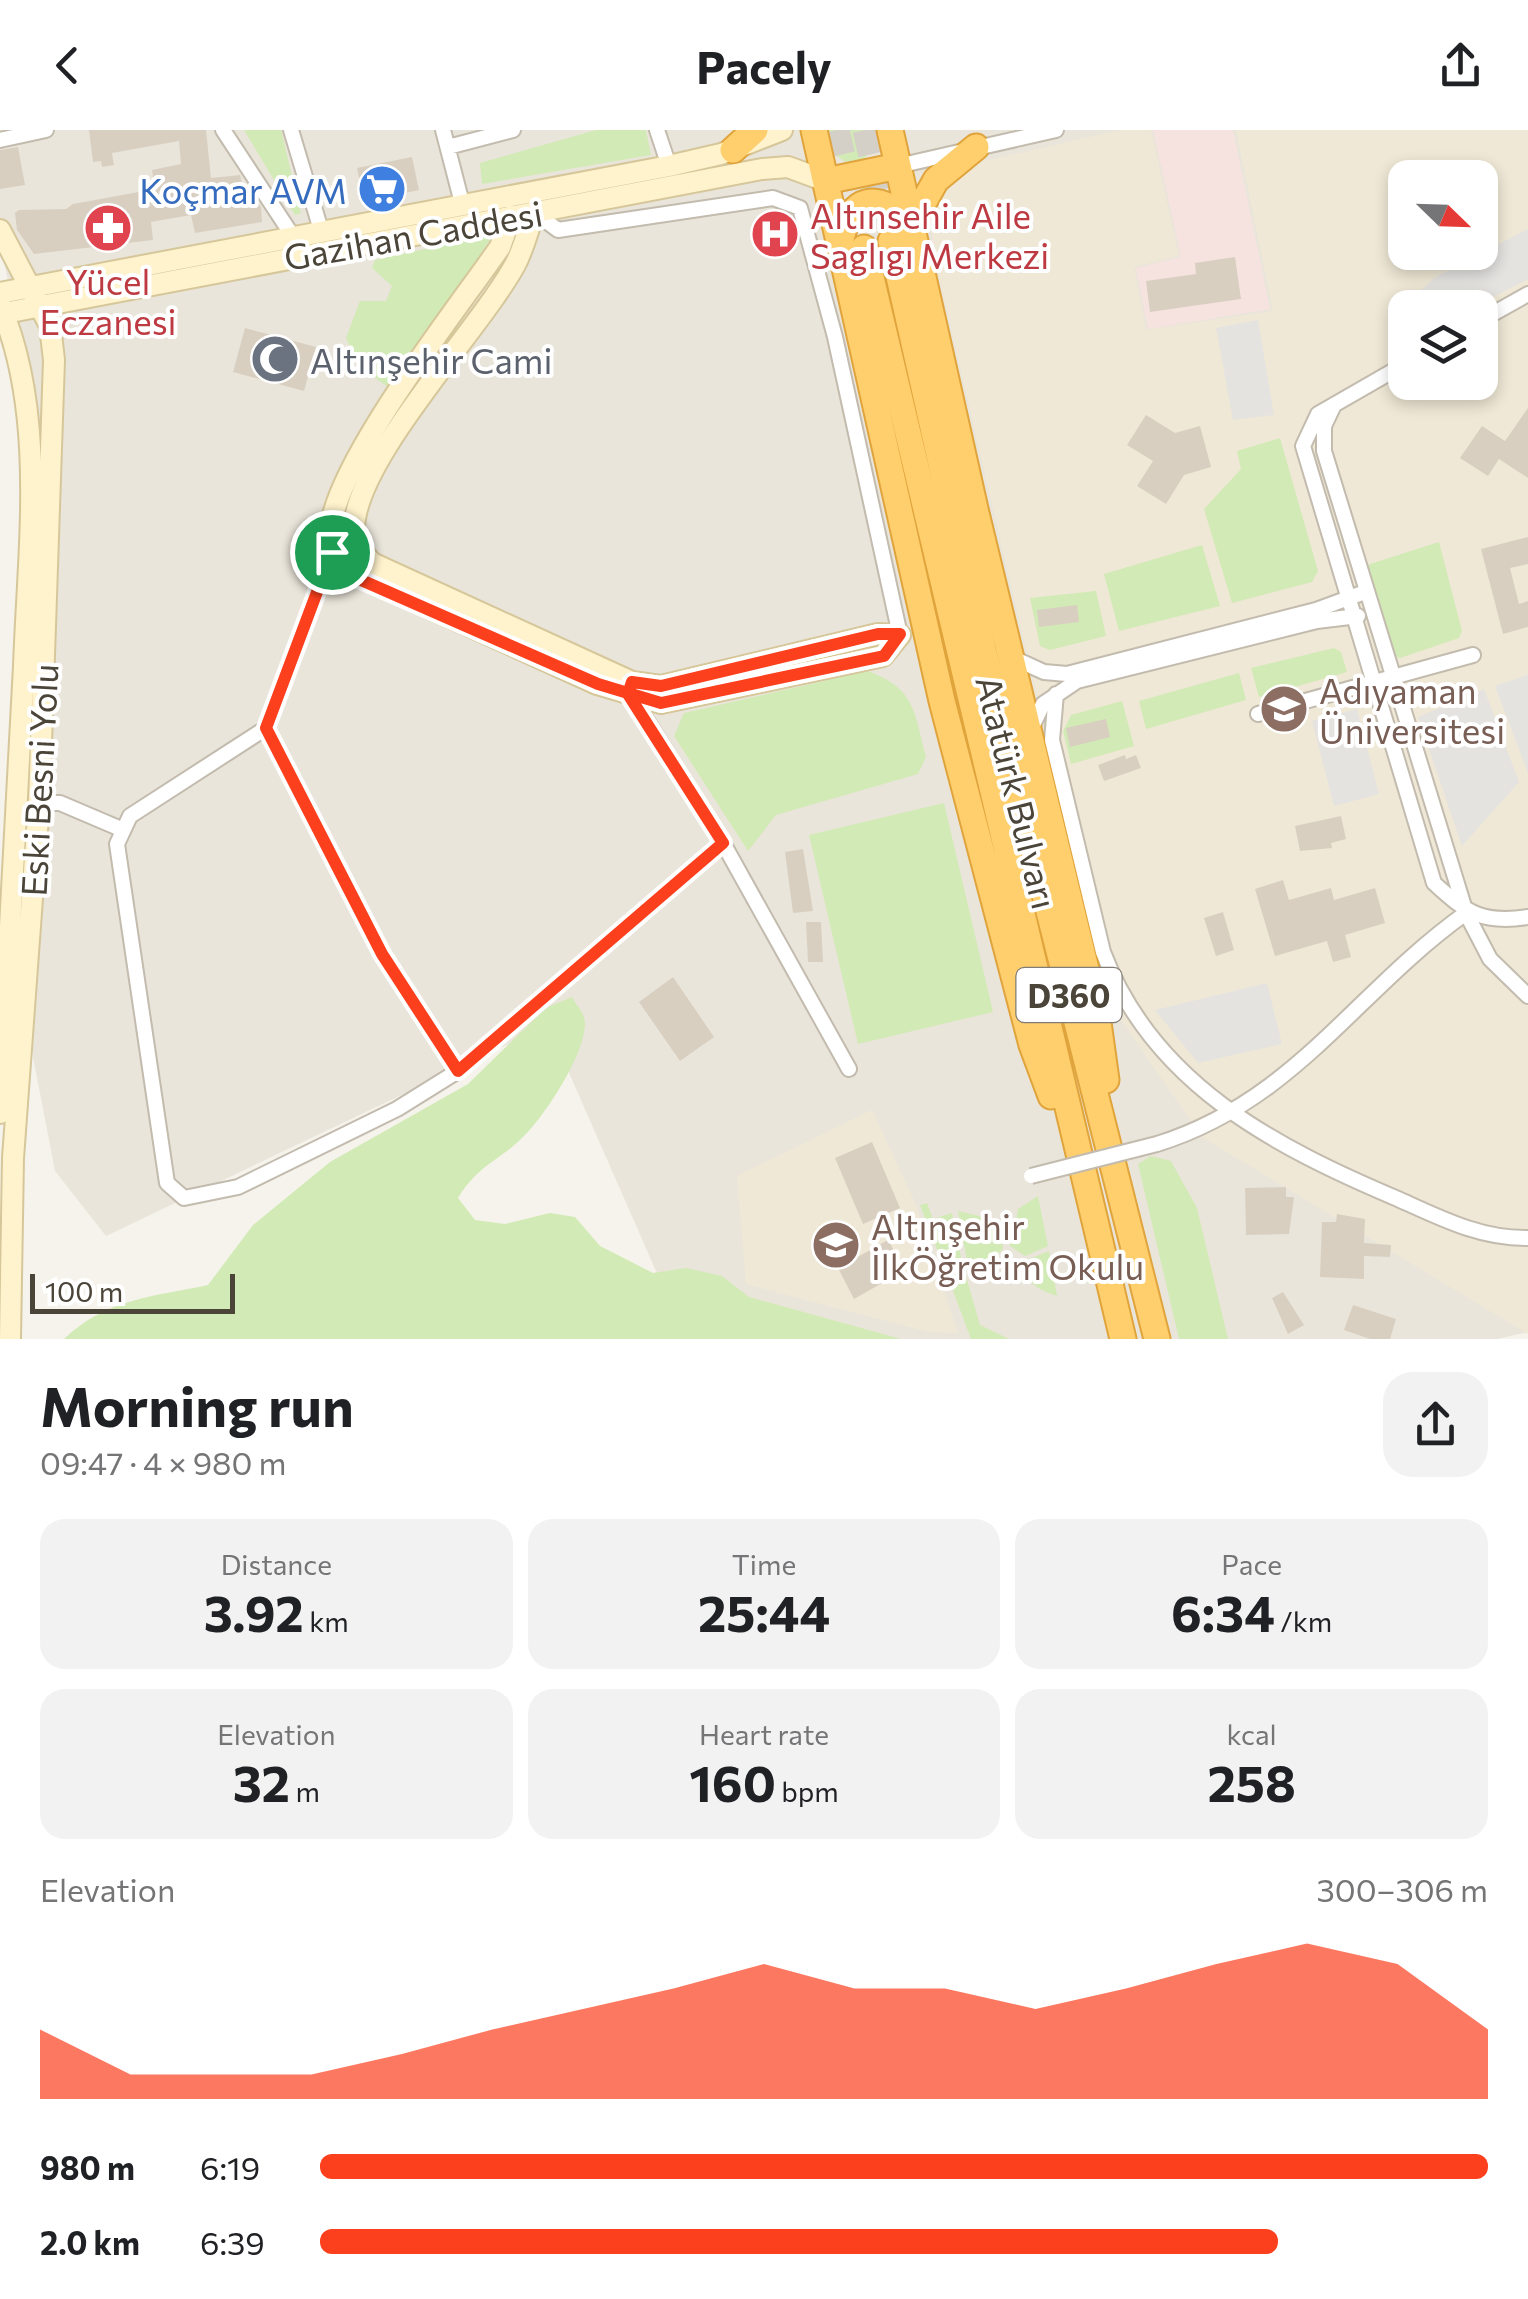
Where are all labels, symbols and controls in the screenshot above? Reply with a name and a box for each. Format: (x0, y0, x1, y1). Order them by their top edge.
icon: back (40, 38, 95, 93)
text: Pacely (696, 38, 832, 93)
icon: share (1433, 38, 1488, 93)
north arrow (1388, 160, 1498, 270)
map controls (1388, 160, 1498, 400)
supermarket icon: Koçmar AVM (356, 163, 408, 215)
place label: Koçmar AVM (139, 168, 347, 211)
street label: Gazihan Caddesi (280, 190, 546, 278)
place label: Altınsehir Aile Saglıgı Merkezi (810, 193, 1049, 276)
pharmacy icon: Yücel Eczanesi (82, 202, 134, 254)
hospital icon: Altınsehir Aile Saglıgı Merkezi (749, 208, 801, 260)
place label: Yücel Eczanesi (39, 259, 177, 342)
button: layers (1388, 290, 1498, 400)
mosque icon: Altınşehir Cami (249, 333, 301, 385)
place label: Altınşehir Cami (310, 338, 552, 381)
pin (290, 510, 375, 595)
icon: arrive (305, 525, 360, 580)
street label: Eski Besni Yolu (10, 663, 66, 897)
place label: Adıyaman Üniversitesi (1319, 668, 1505, 751)
street label: Atatürk Bulvarı (968, 671, 1068, 913)
school or university icon: Adıyaman Üniversitesi (1258, 683, 1310, 735)
road number: D360 (1016, 968, 1122, 1022)
place label: Altınşehir İlkÖğretim Okulu (871, 1204, 1144, 1287)
school or university icon: Altınşehir İlkÖğretim Okulu (810, 1219, 862, 1271)
scale bar (30, 1269, 235, 1314)
text: 100 m (45, 1274, 123, 1308)
text: Morning run (40, 1371, 354, 1438)
button: share (1383, 1372, 1488, 1477)
text: 09:47 · 4 × 980 m (40, 1442, 286, 1482)
text: Distance (221, 1547, 332, 1581)
text: Time (732, 1547, 796, 1581)
text: Pace (1221, 1547, 1282, 1581)
text: 3.92 (204, 1581, 304, 1642)
text: 25:44 (698, 1581, 830, 1642)
text: 6:34 (1171, 1581, 1275, 1642)
text: km (304, 1604, 349, 1638)
text: /km (1275, 1604, 1332, 1638)
text: Elevation (217, 1717, 335, 1751)
text: Heart rate (699, 1717, 829, 1751)
text: kcal (1227, 1717, 1277, 1751)
text: 32 (233, 1751, 290, 1812)
text: 160 (689, 1751, 776, 1812)
text: 258 (1207, 1751, 1296, 1812)
text: m (290, 1774, 320, 1808)
text: bpm (776, 1774, 839, 1808)
text: Elevation (40, 1869, 175, 1909)
text: 300–306 m (1317, 1869, 1488, 1909)
text: 980 m (40, 2147, 135, 2187)
text: 6:19 (200, 2147, 260, 2187)
text: 2.0 km (40, 2222, 140, 2262)
text: 6:39 (200, 2222, 265, 2262)

